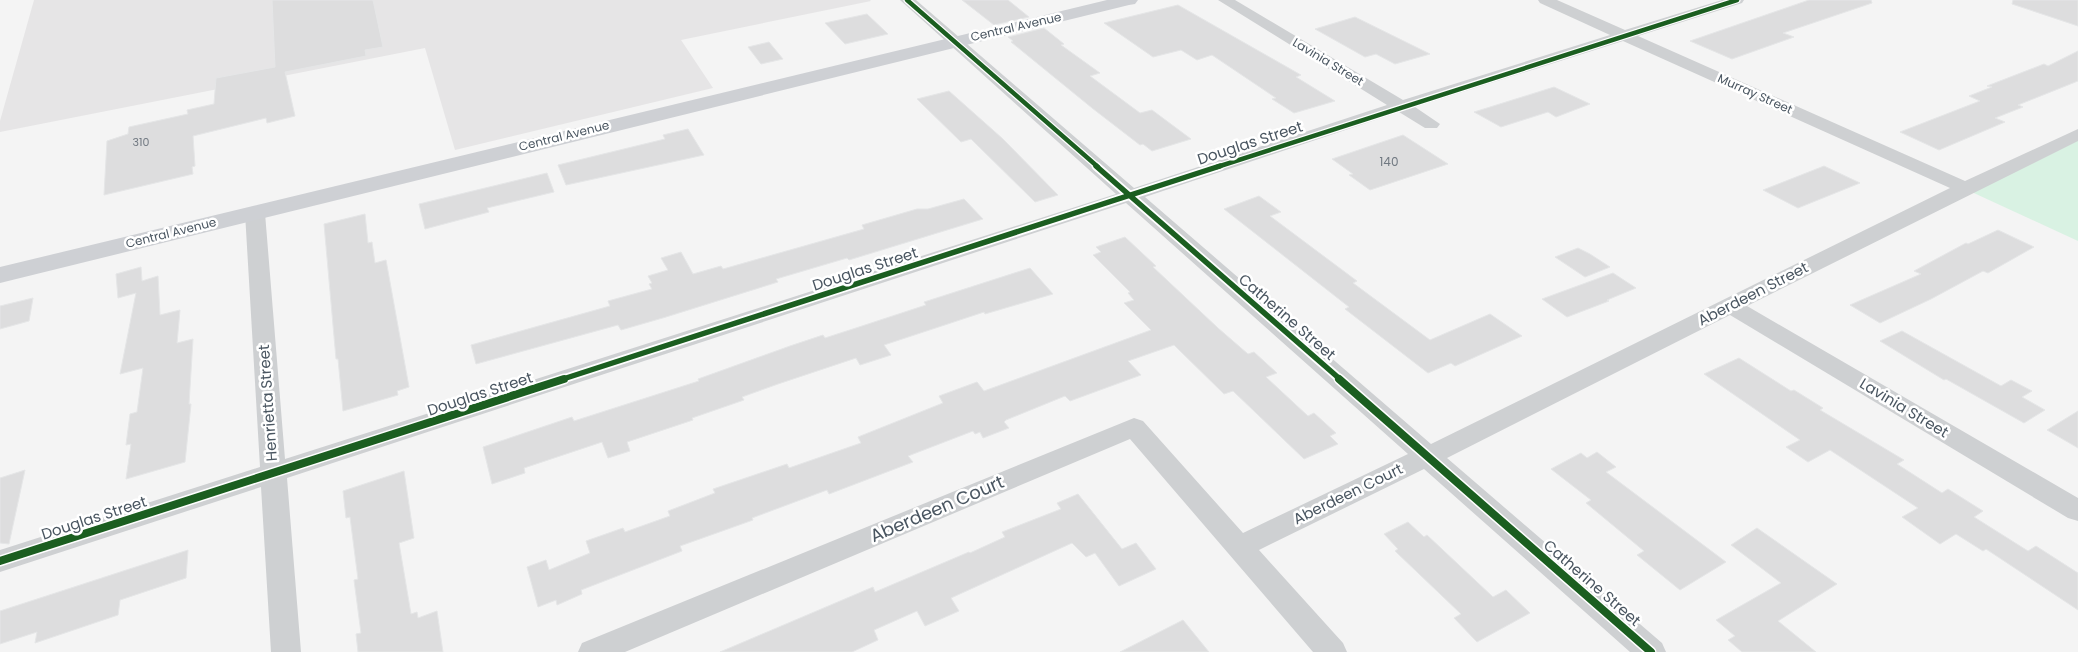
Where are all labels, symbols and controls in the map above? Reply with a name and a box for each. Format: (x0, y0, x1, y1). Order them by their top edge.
street label: Central Avenue (969, 8, 1063, 45)
street label: Lavinia Street (1290, 34, 1367, 89)
street label: Murray Street (1715, 69, 1795, 118)
street label: Central Avenue (517, 116, 611, 155)
street label: Douglas Street (1195, 116, 1305, 169)
house number: 310 (133, 134, 150, 150)
house number: 140 (1380, 153, 1398, 170)
street label: Central Avenue (124, 213, 218, 252)
street label: Douglas Street (810, 242, 920, 295)
street label: Aberdeen Street (1694, 257, 1812, 330)
street label: Catherine Street (1234, 269, 1340, 365)
street label: Henrietta Street (253, 344, 282, 462)
street label: Douglas Street (425, 367, 535, 420)
street label: Lavinia Street (1856, 373, 1953, 442)
street label: Aberdeen Court (1290, 458, 1406, 529)
street label: Aberdeen Court (866, 469, 1008, 548)
street label: Douglas Street (39, 491, 149, 544)
street label: Catherine Street (1539, 535, 1645, 631)

